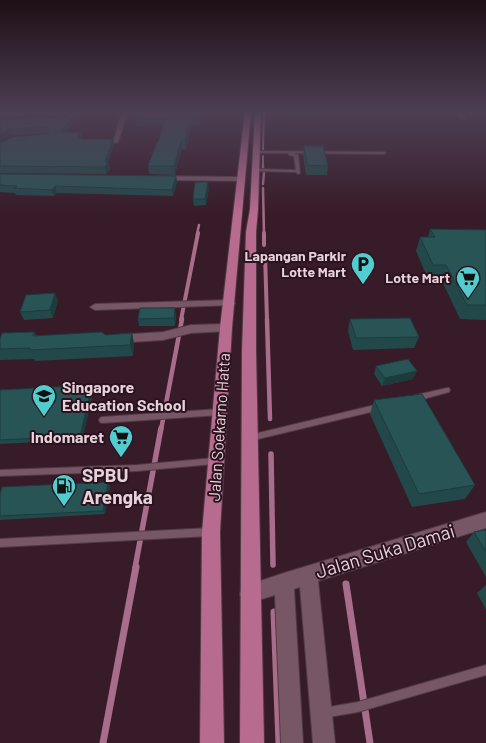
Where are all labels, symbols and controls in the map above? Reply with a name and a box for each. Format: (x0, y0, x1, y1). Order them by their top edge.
place label: Lapangan Parkir Lotte Mart (245, 247, 347, 280)
parking icon: Lapangan Parkir Lotte Mart (350, 251, 376, 285)
supermarket icon: Lotte Mart (455, 265, 481, 299)
place label: Lotte Mart (385, 269, 450, 286)
street label: Jalan Soekarno Hatta (204, 352, 233, 502)
place label: Singapore Education School (62, 377, 186, 414)
school or university icon: Singapore Education School (31, 383, 57, 417)
supermarket icon: Indomaret (108, 424, 134, 458)
place label: Indomaret (31, 427, 104, 446)
place label: SPBU Arengka (82, 463, 153, 508)
fuel station icon: SPBU Arengka (51, 473, 77, 507)
street label: Jalan Suka Damai (312, 518, 457, 583)

